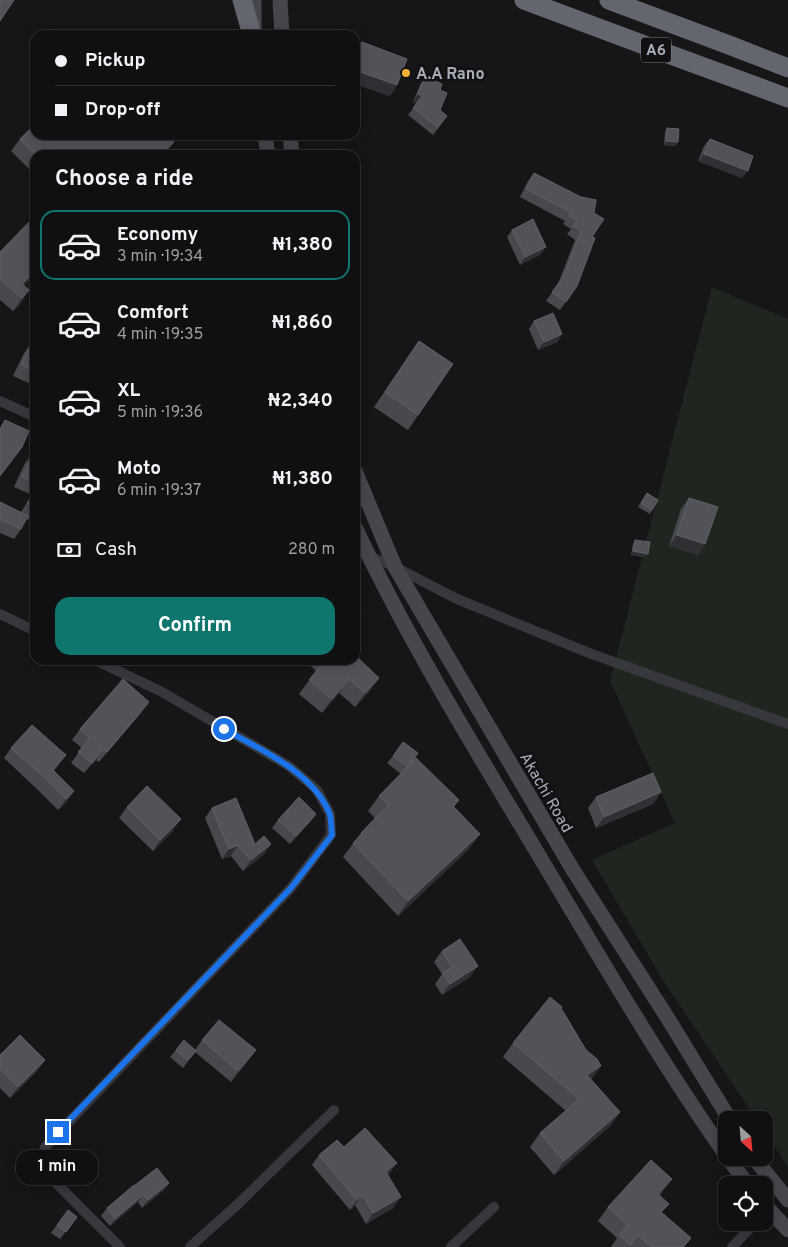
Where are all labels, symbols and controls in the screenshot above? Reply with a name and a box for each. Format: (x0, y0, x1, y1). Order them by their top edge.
road number: A6 (641, 38, 671, 62)
text: Pickup (85, 49, 145, 73)
place label: A.A Rano (416, 65, 484, 85)
marker: A.A Rano (400, 67, 412, 79)
text: Drop-off (85, 98, 160, 122)
text: Choose a ride (55, 166, 193, 193)
icon: car (57, 223, 102, 268)
text: Economy (117, 223, 198, 247)
text: ₦1,380 (272, 233, 333, 257)
text: 3 min · 19:34 (117, 247, 203, 267)
icon: car (57, 301, 102, 346)
text: Comfort (117, 301, 189, 325)
text: ₦1,860 (272, 311, 333, 335)
text: 4 min · 19:35 (117, 325, 204, 345)
icon: car (57, 379, 102, 424)
text: XL (117, 379, 140, 403)
text: ₦2,340 (268, 389, 333, 413)
text: 5 min · 19:36 (117, 403, 203, 423)
icon: car (57, 457, 102, 502)
text: Moto (117, 457, 161, 481)
text: ₦1,380 (272, 467, 333, 491)
text: 6 min · 19:37 (117, 481, 201, 501)
icon: cash (55, 536, 83, 564)
text: Cash (95, 538, 137, 562)
text: 280 m (288, 540, 335, 560)
button: Confirm (55, 597, 335, 655)
route start (213, 718, 235, 740)
street label: Akachi Road (514, 749, 576, 837)
north arrow (718, 1111, 772, 1166)
map controls (718, 1111, 773, 1231)
route end (47, 1121, 69, 1143)
callout: 1 min (17, 1150, 99, 1184)
text: 1 min (38, 1157, 76, 1177)
button: locate (718, 1176, 773, 1231)

